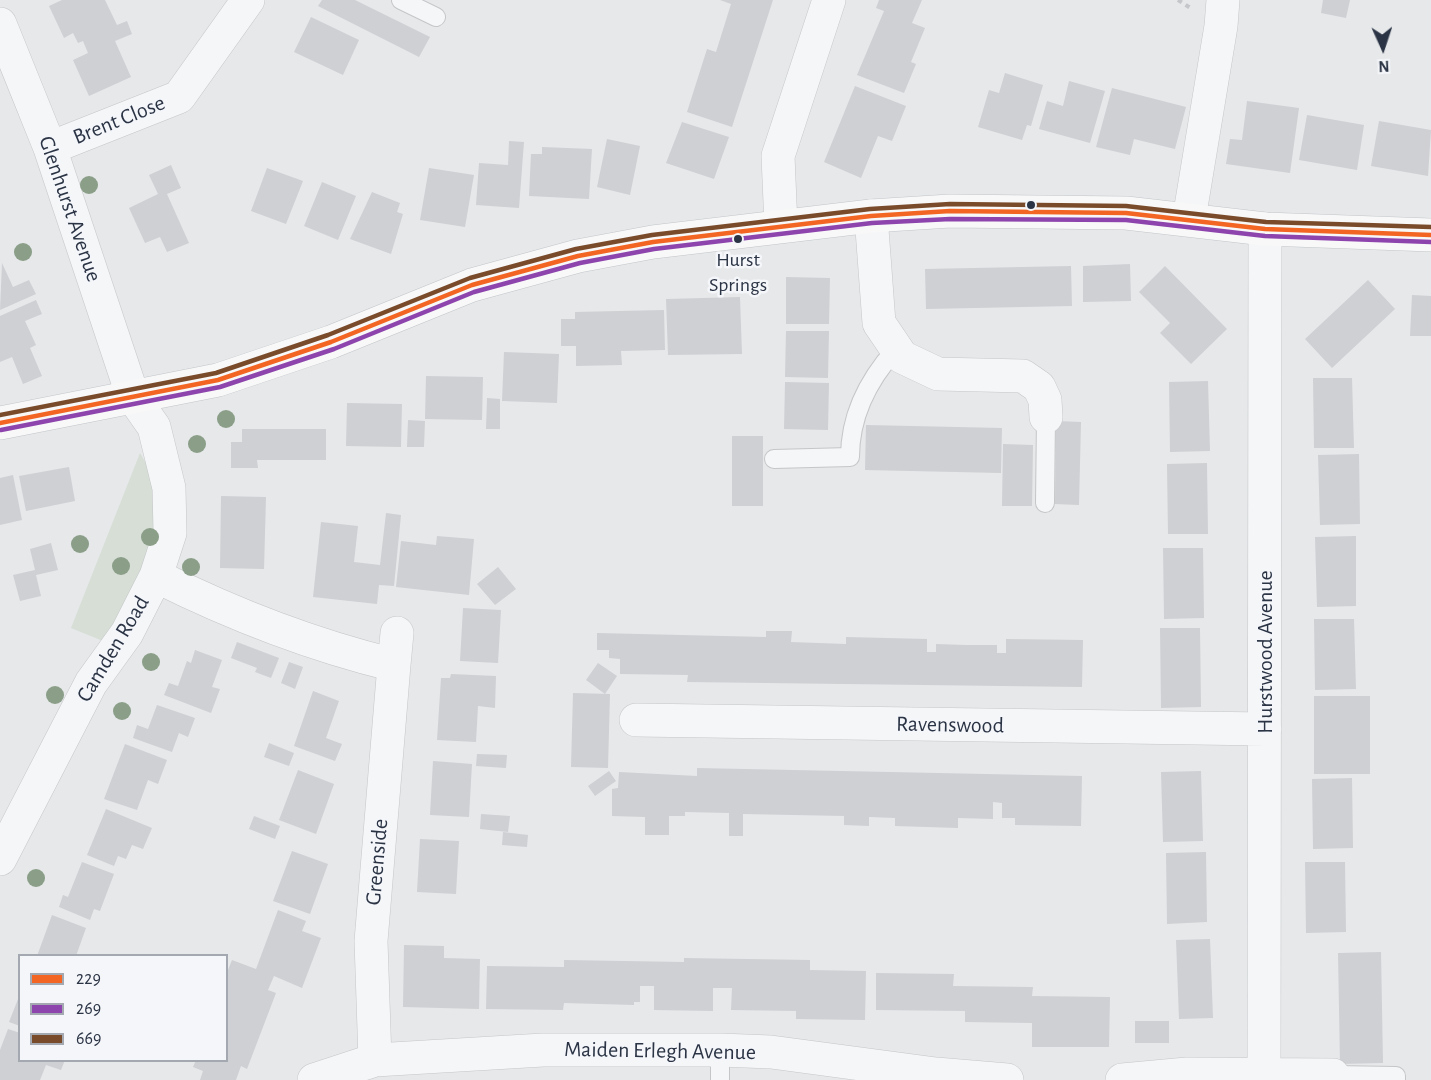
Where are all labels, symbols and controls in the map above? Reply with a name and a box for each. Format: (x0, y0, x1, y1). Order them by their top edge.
north arrow (1353, 18, 1413, 78)
text: N (1378, 58, 1390, 74)
street label: Brent Close (69, 90, 169, 150)
street label: Glenhurst Avenue (33, 133, 107, 285)
unlabelled marker (1025, 199, 1037, 211)
marker: Hurst Springs (732, 233, 744, 245)
place label: Hurst Springs (709, 248, 767, 295)
street label: Hurstwood Avenue (1252, 570, 1278, 734)
street label: Camden Road (71, 591, 155, 707)
street label: Ravenswood (896, 711, 1004, 739)
street label: Greenside (360, 818, 394, 906)
legend (18, 954, 228, 1062)
text: 229 (76, 970, 101, 988)
text: 269 (76, 1000, 101, 1018)
text: 669 (76, 1030, 101, 1048)
street label: Maiden Erlegh Avenue (564, 1036, 756, 1066)

